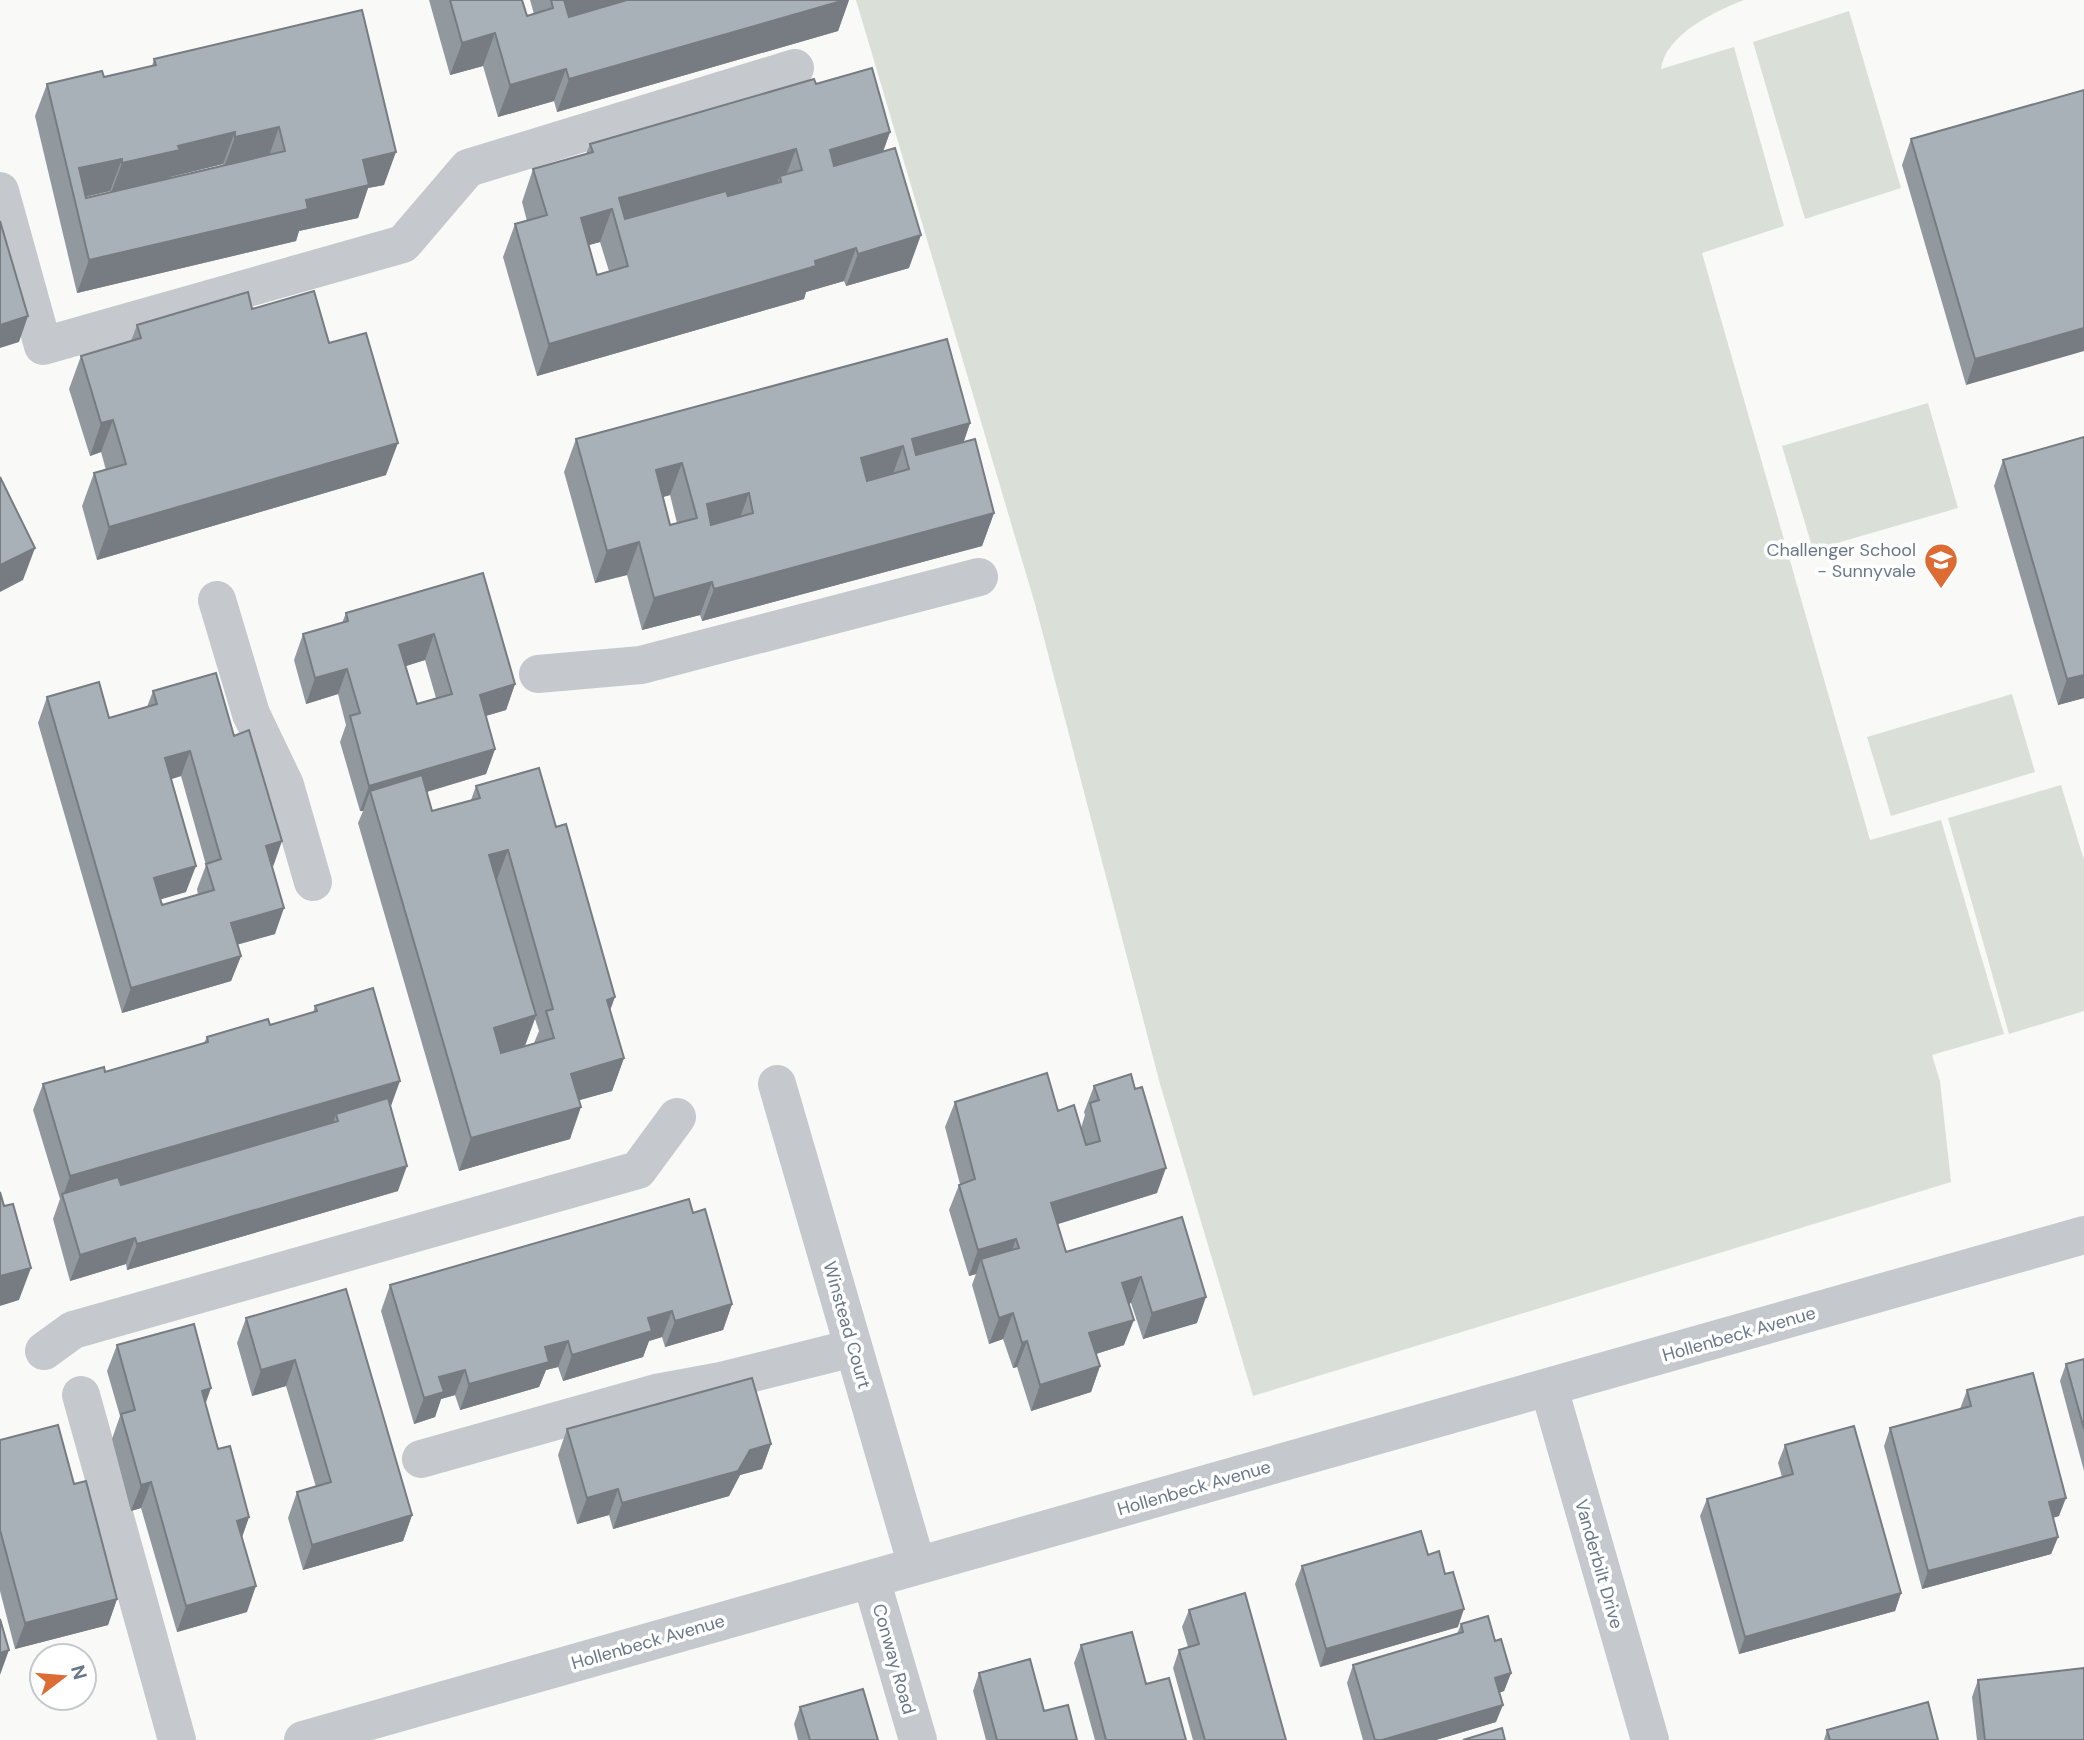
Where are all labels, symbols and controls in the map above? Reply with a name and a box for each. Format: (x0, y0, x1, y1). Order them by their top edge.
place label: Challenger School - Sunnyvale (1767, 538, 1916, 583)
school or university icon: Challenger School - Sunnyvale (1922, 541, 1960, 590)
street label: Winstead Court (817, 1259, 877, 1391)
street label: Hollenbeck Avenue (1660, 1301, 1818, 1367)
street label: Hollenbeck Avenue (1115, 1455, 1273, 1521)
street label: Vanderbilt Drive (1569, 1497, 1629, 1631)
street label: Conway Road (867, 1601, 921, 1717)
street label: Hollenbeck Avenue (569, 1609, 727, 1675)
north arrow (28, 1642, 98, 1712)
text: N (65, 1662, 93, 1683)

